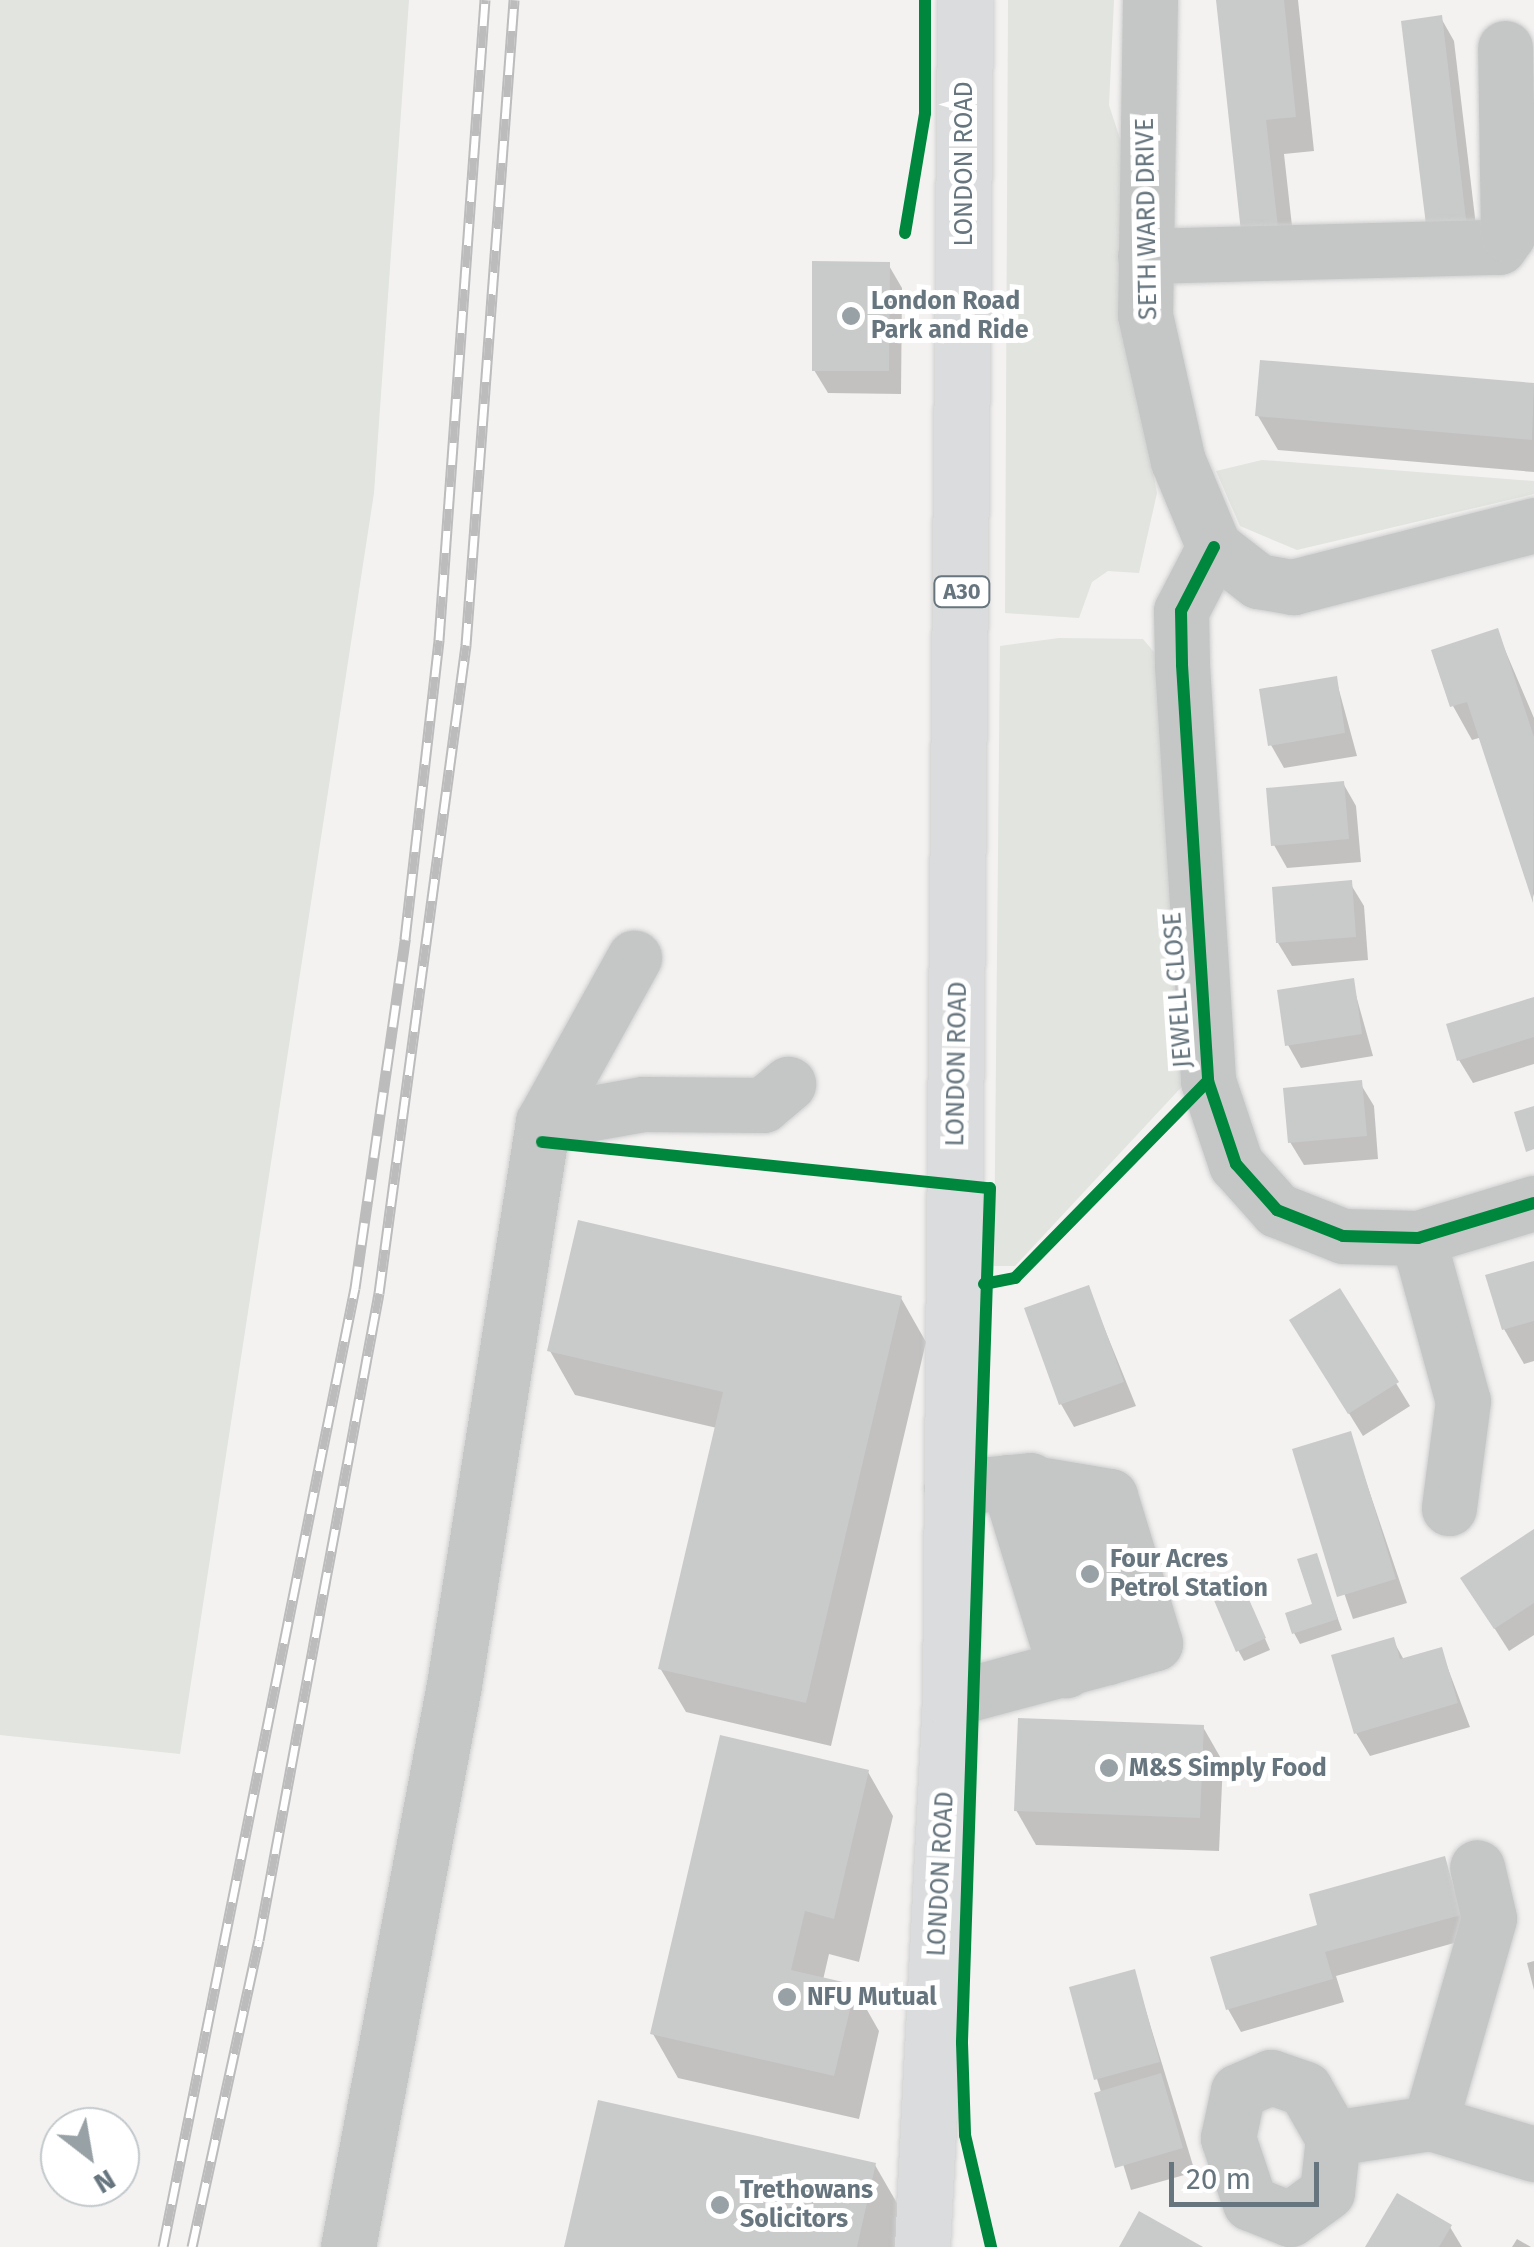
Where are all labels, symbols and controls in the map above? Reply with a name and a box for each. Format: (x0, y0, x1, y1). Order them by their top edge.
street label: LONDON ROAD (949, 81, 979, 247)
street label: SETH WARD DRIVE (1130, 118, 1164, 320)
place label: London Road Park and Ride (871, 287, 1028, 346)
marker: London Road Park and Ride (840, 305, 862, 327)
road number: A30 (932, 575, 992, 609)
street label: JEWELL CLOSE (1158, 911, 1198, 1069)
street label: LONDON ROAD (941, 981, 973, 1147)
place label: Four Acres Petrol Station (1110, 1545, 1268, 1604)
marker: Four Acres Petrol Station (1079, 1563, 1101, 1585)
place label: M&S Simply Food (1129, 1753, 1327, 1783)
marker: M&S Simply Food (1098, 1757, 1120, 1779)
street label: LONDON ROAD (922, 1791, 960, 1957)
place label: NFU Mutual (807, 1982, 937, 2012)
marker: NFU Mutual (776, 1986, 798, 2008)
north arrow (40, 2107, 140, 2207)
scale bar (1174, 2142, 1324, 2204)
text: 20 m (1186, 2161, 1251, 2197)
text: N (88, 2162, 121, 2200)
place label: Trethowans Solicitors (740, 2176, 873, 2235)
marker: Trethowans Solicitors (709, 2194, 731, 2216)

